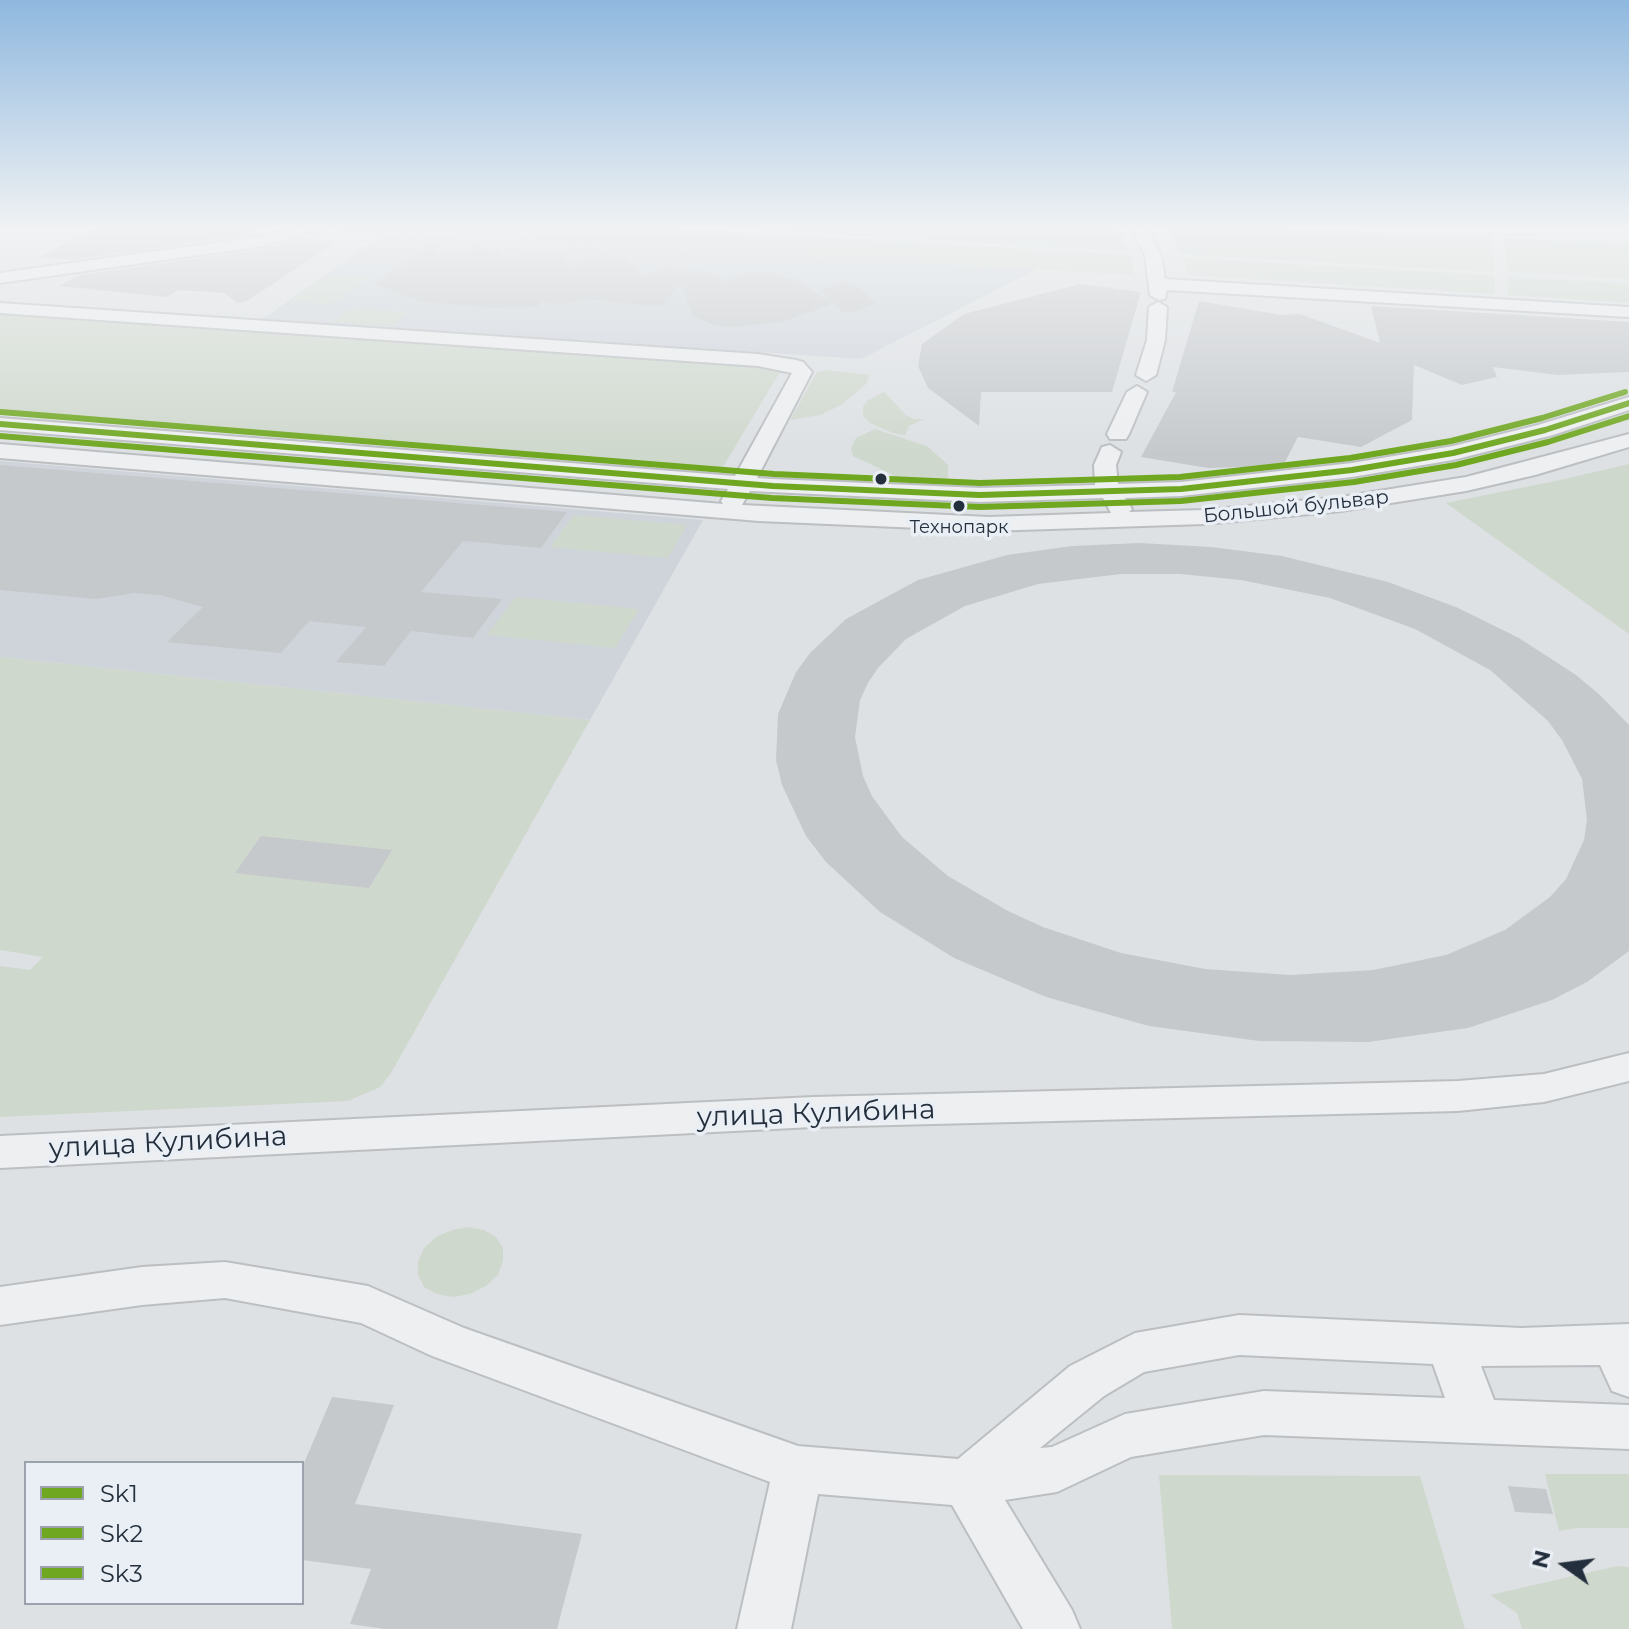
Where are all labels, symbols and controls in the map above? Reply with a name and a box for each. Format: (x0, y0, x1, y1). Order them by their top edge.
unlabelled marker (873, 471, 889, 487)
street label: Большой бульвар (1202, 485, 1390, 529)
marker: Технопарк (951, 498, 967, 514)
place label: Технопарк (910, 517, 1008, 539)
street label: улица Кулибина (696, 1093, 936, 1135)
street label: улица Кулибина (48, 1120, 288, 1166)
legend (24, 1461, 304, 1605)
text: Sk1 (100, 1479, 138, 1508)
text: Sk2 (100, 1519, 143, 1548)
north arrow (1525, 1525, 1605, 1605)
text: N (1526, 1547, 1556, 1571)
text: Sk3 (100, 1559, 143, 1588)

